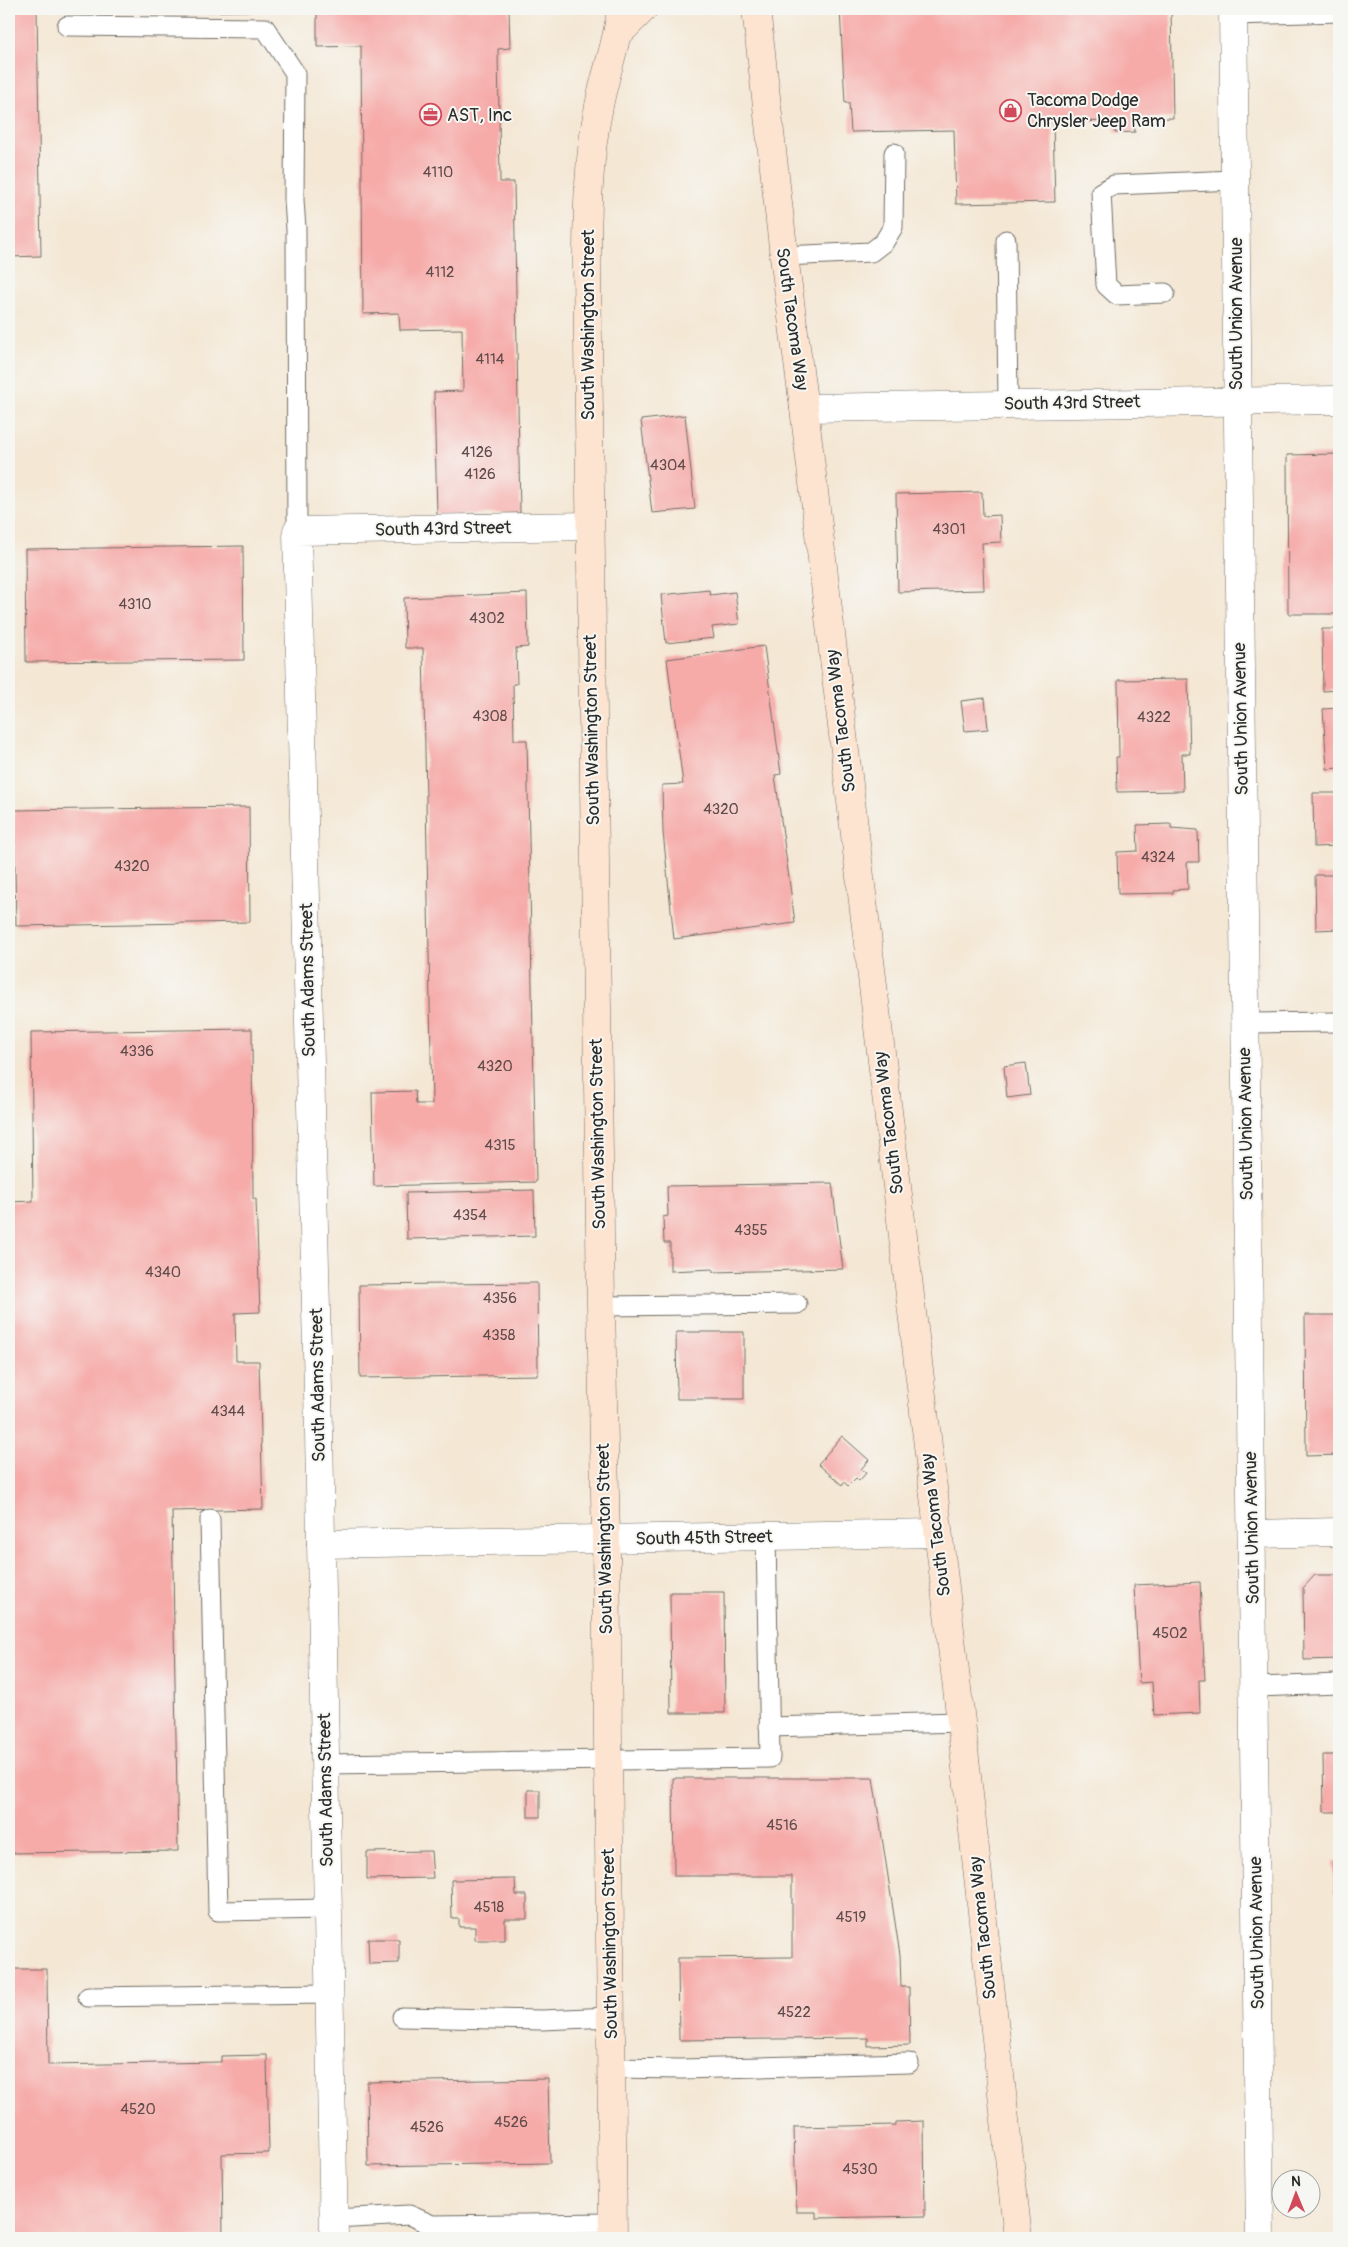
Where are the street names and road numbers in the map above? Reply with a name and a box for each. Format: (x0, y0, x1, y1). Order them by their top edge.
street label: South Washington Street (577, 229, 600, 421)
street label: South Union Avenue (1225, 237, 1248, 391)
street label: South Tacoma Way (771, 246, 813, 392)
street label: South 43rd Street (1003, 390, 1141, 416)
street label: South 43rd Street (374, 516, 512, 542)
street label: South Washington Street (579, 634, 605, 826)
street label: South Union Avenue (1228, 642, 1254, 796)
street label: South Tacoma Way (821, 648, 861, 794)
street label: South Adams Street (295, 902, 321, 1057)
street label: South Washington Street (585, 1038, 611, 1230)
street label: South Union Avenue (1233, 1047, 1259, 1201)
street label: South Tacoma Way (869, 1050, 909, 1196)
street label: South Adams Street (305, 1307, 331, 1462)
street label: South Washington Street (592, 1443, 618, 1635)
street label: South Union Avenue (1239, 1451, 1265, 1605)
street label: South Tacoma Way (916, 1452, 956, 1598)
street label: South 45th Street (635, 1525, 774, 1551)
street label: South Adams Street (313, 1712, 339, 1867)
street label: South Washington Street (597, 1848, 623, 2040)
street label: South Tacoma Way (964, 1855, 1002, 2001)
street label: South Union Avenue (1244, 1856, 1270, 2010)

